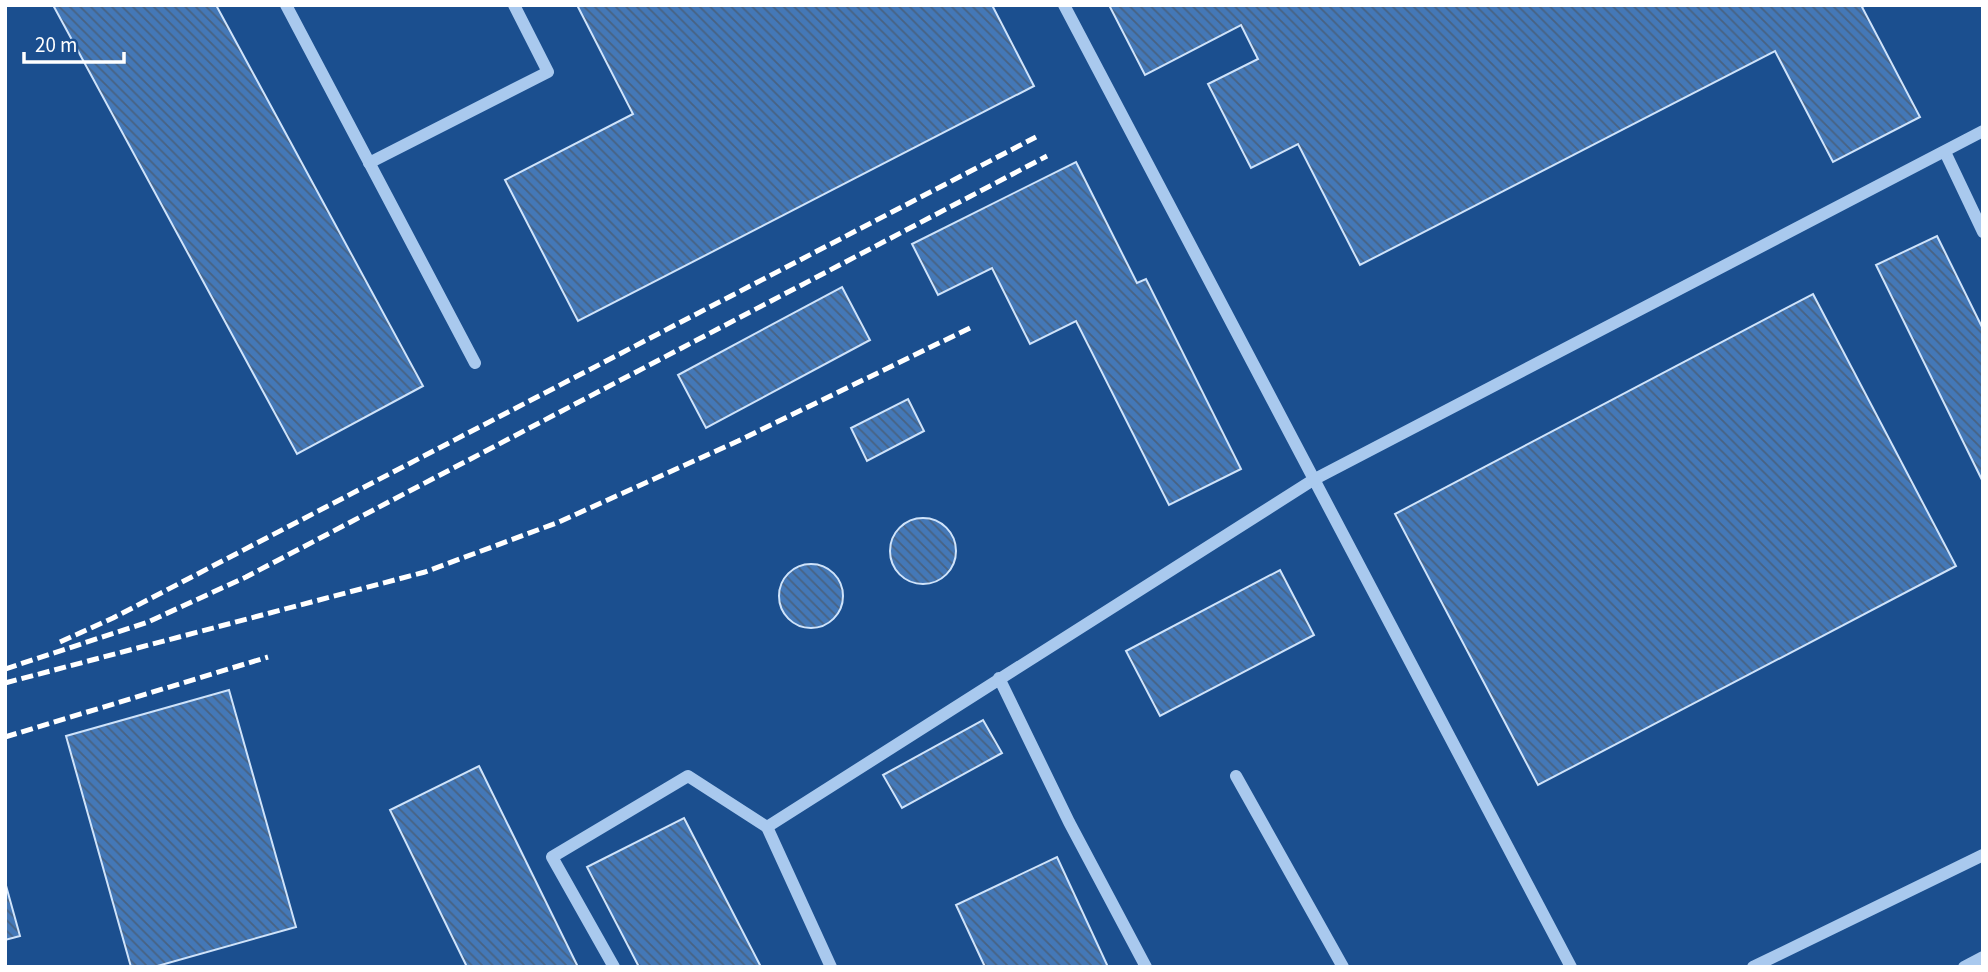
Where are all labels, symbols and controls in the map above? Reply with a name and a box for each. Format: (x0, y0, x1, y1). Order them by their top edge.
scale bar (24, 21, 124, 65)
text: 20 m (35, 30, 77, 60)

